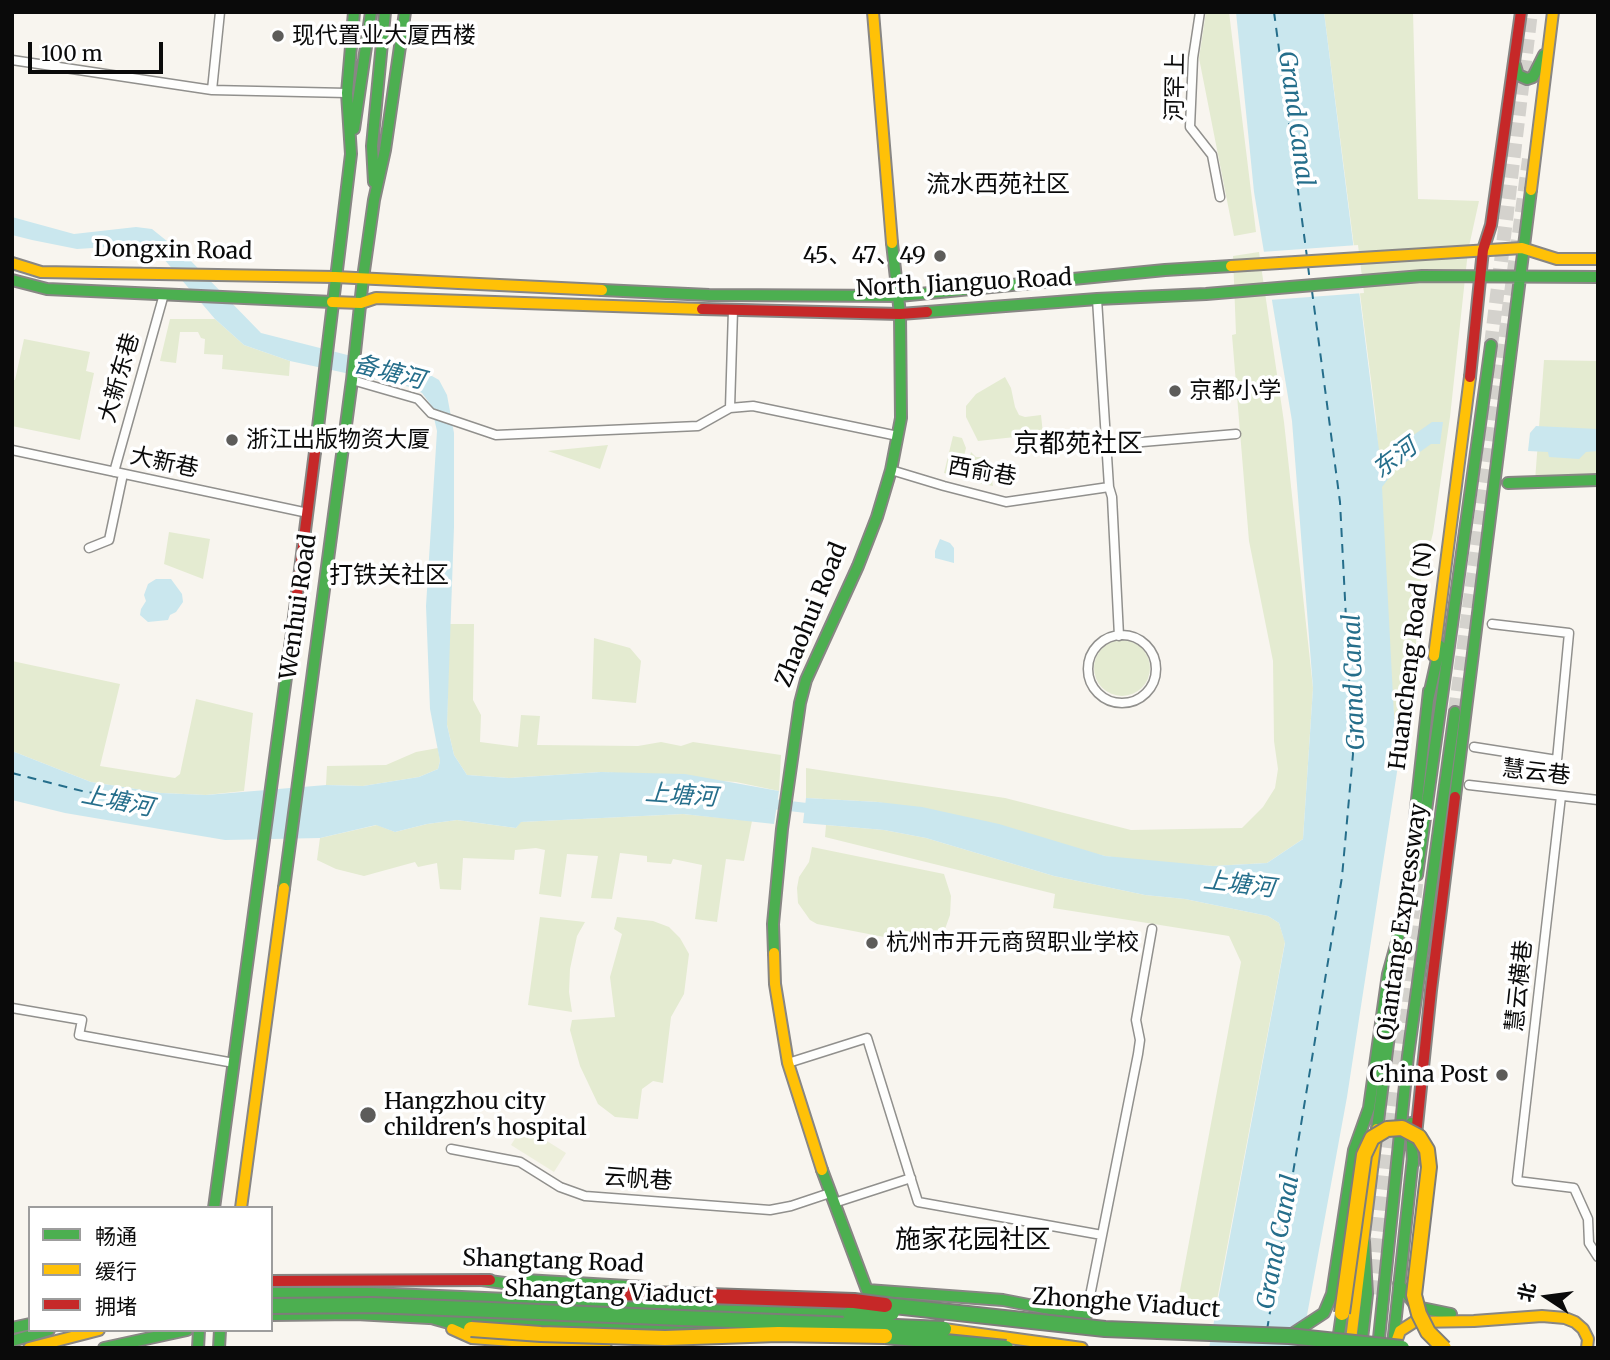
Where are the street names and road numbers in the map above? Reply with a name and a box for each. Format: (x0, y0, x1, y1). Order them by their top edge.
street label: 河罕上 (1162, 52, 1190, 122)
street label: Dongxin Road (94, 236, 252, 266)
street label: North Jianguo Road (855, 265, 1073, 303)
street label: 大新东巷 (94, 330, 146, 426)
street label: 大新巷 (127, 442, 201, 484)
street label: 西俞巷 (946, 452, 1018, 492)
street label: Wenhui Road (275, 532, 323, 682)
street label: Zhaohui Road (770, 539, 854, 691)
street label: Huancheng Road (N) (1384, 540, 1440, 772)
street label: 慧云巷 (1500, 755, 1572, 791)
street label: Qiantang Expressway (1373, 802, 1433, 1042)
street label: 慧云横巷 (1501, 939, 1539, 1033)
street label: 云帆巷 (603, 1164, 673, 1196)
street label: Shangtang Road (462, 1245, 644, 1279)
street label: Shangtang Viaduct (504, 1276, 714, 1310)
street label: Zhonghe Viaduct (1031, 1284, 1221, 1324)

